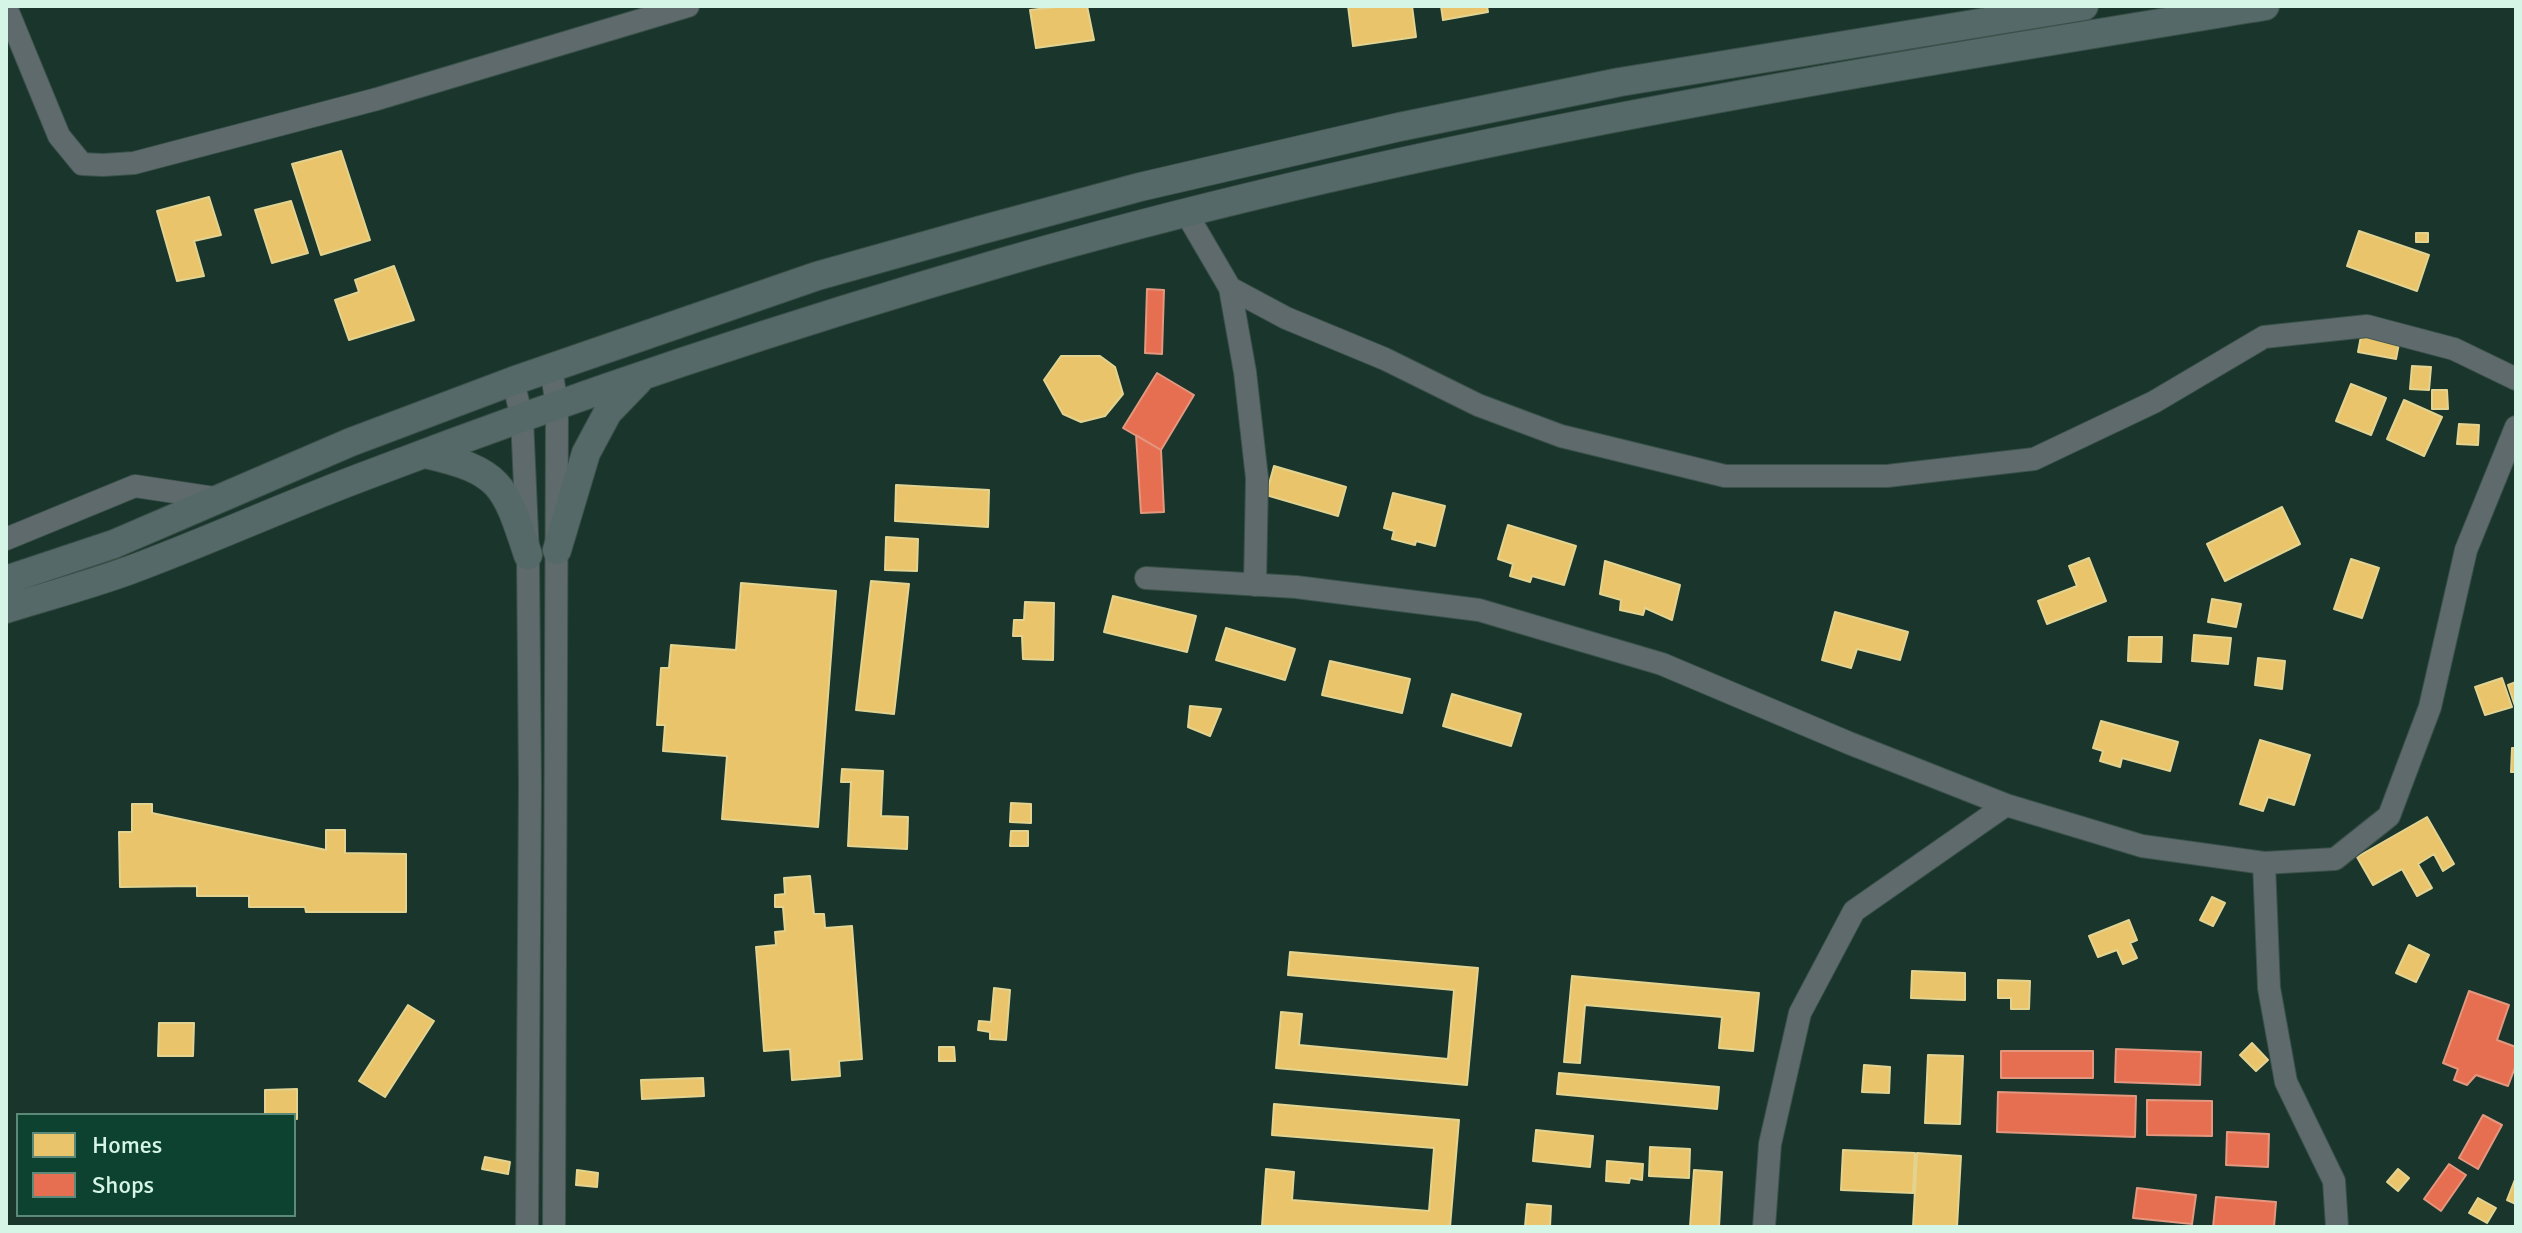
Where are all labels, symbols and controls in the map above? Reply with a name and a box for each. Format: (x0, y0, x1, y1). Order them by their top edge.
legend (16, 1113, 296, 1217)
text: Homes (92, 1130, 162, 1160)
text: Shops (92, 1170, 154, 1200)

